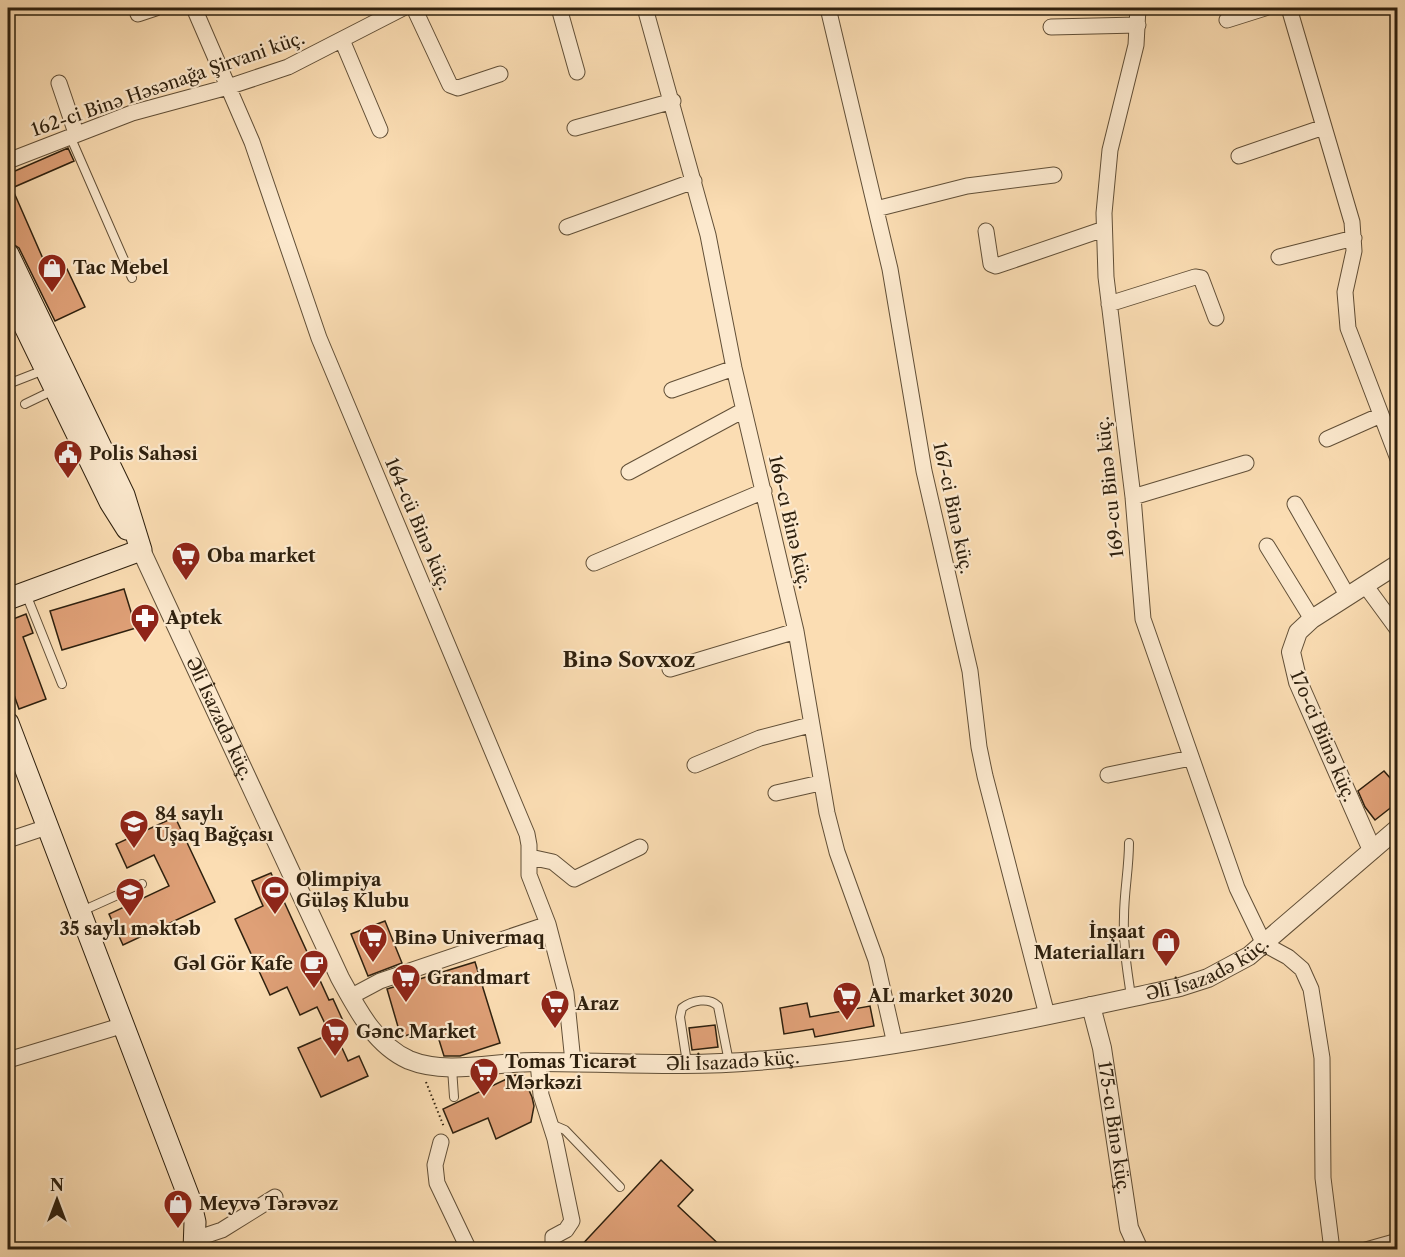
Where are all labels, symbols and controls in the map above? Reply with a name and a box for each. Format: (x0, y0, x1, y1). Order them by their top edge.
street label: 162-ci Binə Həsənağa Şirvani küç. (28, 27, 308, 141)
shop icon: Tac Mebel (36, 252, 68, 294)
place label: Tac Mebel (73, 257, 169, 279)
street label: 169-cu Binə küç. (1092, 415, 1128, 559)
public building icon: Polis Sahəsi (52, 438, 84, 480)
street label: 167-ci Binə küç. (928, 440, 978, 576)
place label: Polis Sahəsi (89, 443, 198, 465)
street label: 166-cı Binə küç. (764, 453, 816, 591)
street label: 164-cü Binə küç. (380, 455, 456, 593)
supermarket icon: Oba market (170, 540, 202, 582)
place label: Oba market (207, 545, 316, 567)
pharmacy icon: Aptek (129, 602, 161, 644)
place label: Aptek (165, 607, 223, 629)
district label: Binə Sovxoz (563, 647, 695, 672)
street label: Əli İsazadə küç. (181, 653, 258, 784)
street label: 17o-ci Biinə küç. (1285, 667, 1361, 805)
place label: 84 saylı Uşaq Bağçası (155, 803, 274, 846)
school or university icon: 84 saylı Uşaq Bağçası (118, 808, 150, 850)
place label: Olimpiya Güləş Klubu (296, 869, 409, 912)
sports icon: Olimpiya Güləş Klubu (259, 874, 291, 916)
school or university icon: 35 saylı məktəb (114, 876, 146, 918)
place label: 35 saylı məktəb (59, 918, 201, 940)
place label: İnşaat Materialları (1034, 920, 1146, 964)
supermarket icon: Binə Univermaq (357, 922, 389, 964)
shop icon: İnşaat Materialları (1150, 926, 1182, 968)
place label: Binə Univermaq (394, 927, 545, 949)
street label: Əli İsazadə küç. (1144, 933, 1273, 1005)
cafe icon: Gəl Gör Kafe (298, 948, 330, 990)
place label: Gəl Gör Kafe (174, 953, 293, 975)
supermarket icon: Grandmart (390, 962, 422, 1004)
place label: Grandmart (427, 967, 531, 989)
supermarket icon: AL market 3020 (831, 980, 863, 1022)
place label: AL market 3020 (867, 985, 1013, 1007)
supermarket icon: Araz (539, 988, 571, 1030)
place label: Araz (575, 993, 619, 1015)
supermarket icon: Gənc Market (319, 1016, 351, 1058)
place label: Gənc Market (356, 1021, 477, 1043)
street label: Əli İsazadə küç. (666, 1046, 800, 1075)
place label: Tomas Ticarət Mərkəzi (505, 1051, 637, 1094)
supermarket icon: Tomas Ticarət Mərkəzi (468, 1056, 500, 1098)
street label: 175-cı Binə küç. (1093, 1060, 1135, 1196)
north arrow (27, 1170, 87, 1230)
text: N (50, 1175, 64, 1195)
shop icon: Meyvə Tərəvəz (162, 1188, 194, 1230)
place label: Meyvə Tərəvəz (199, 1193, 339, 1215)

